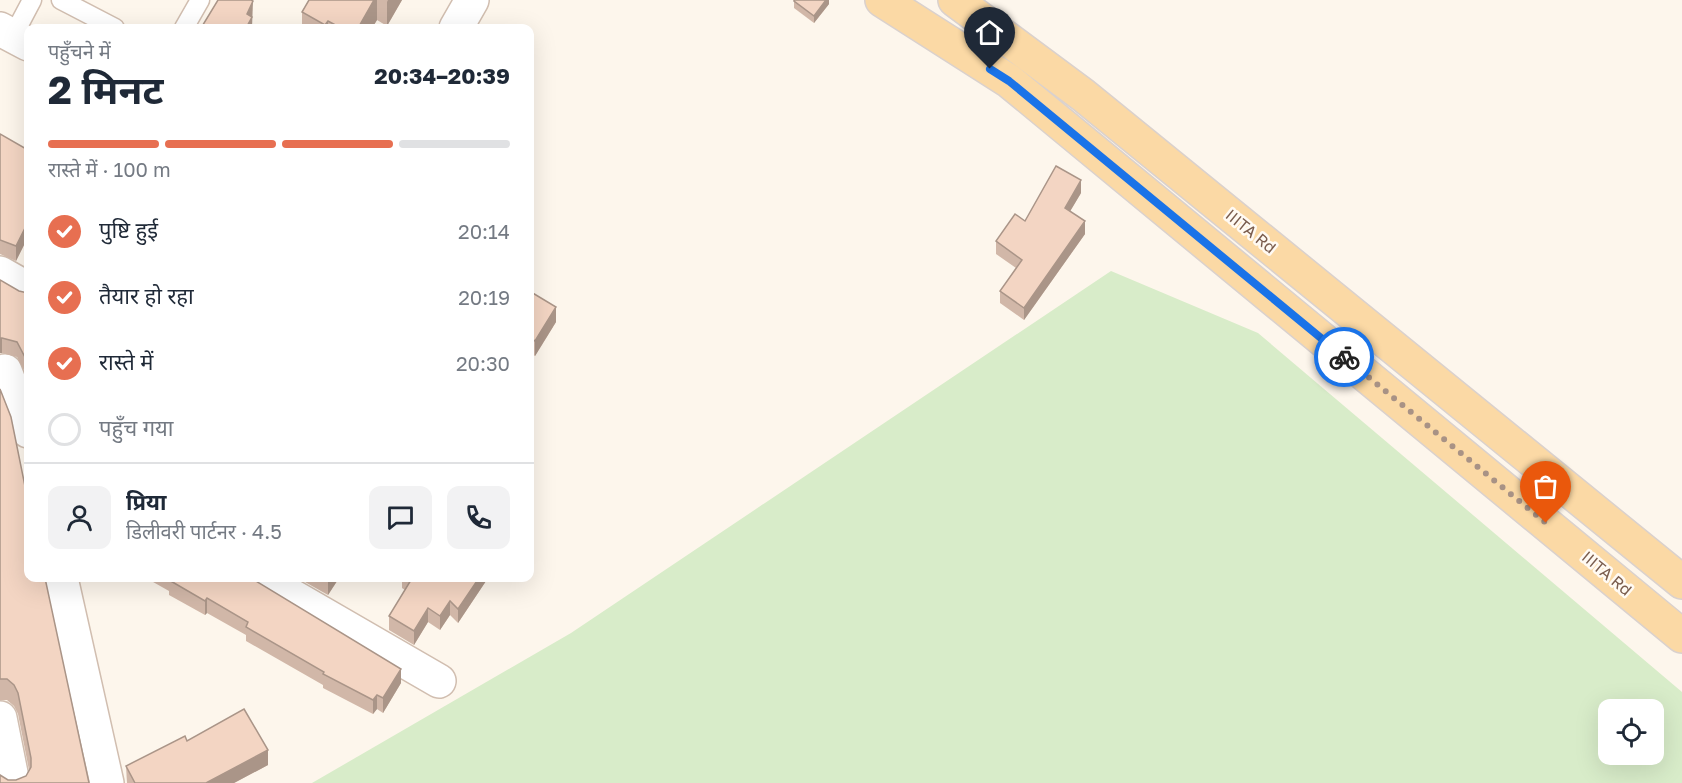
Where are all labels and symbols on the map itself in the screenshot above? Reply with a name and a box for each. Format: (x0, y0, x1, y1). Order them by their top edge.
pin (964, 7, 1015, 69)
street label: IIITA Rd (1222, 205, 1280, 257)
courier (1314, 327, 1374, 387)
pin (1520, 461, 1571, 523)
street label: IIITA Rd (1578, 546, 1636, 600)

